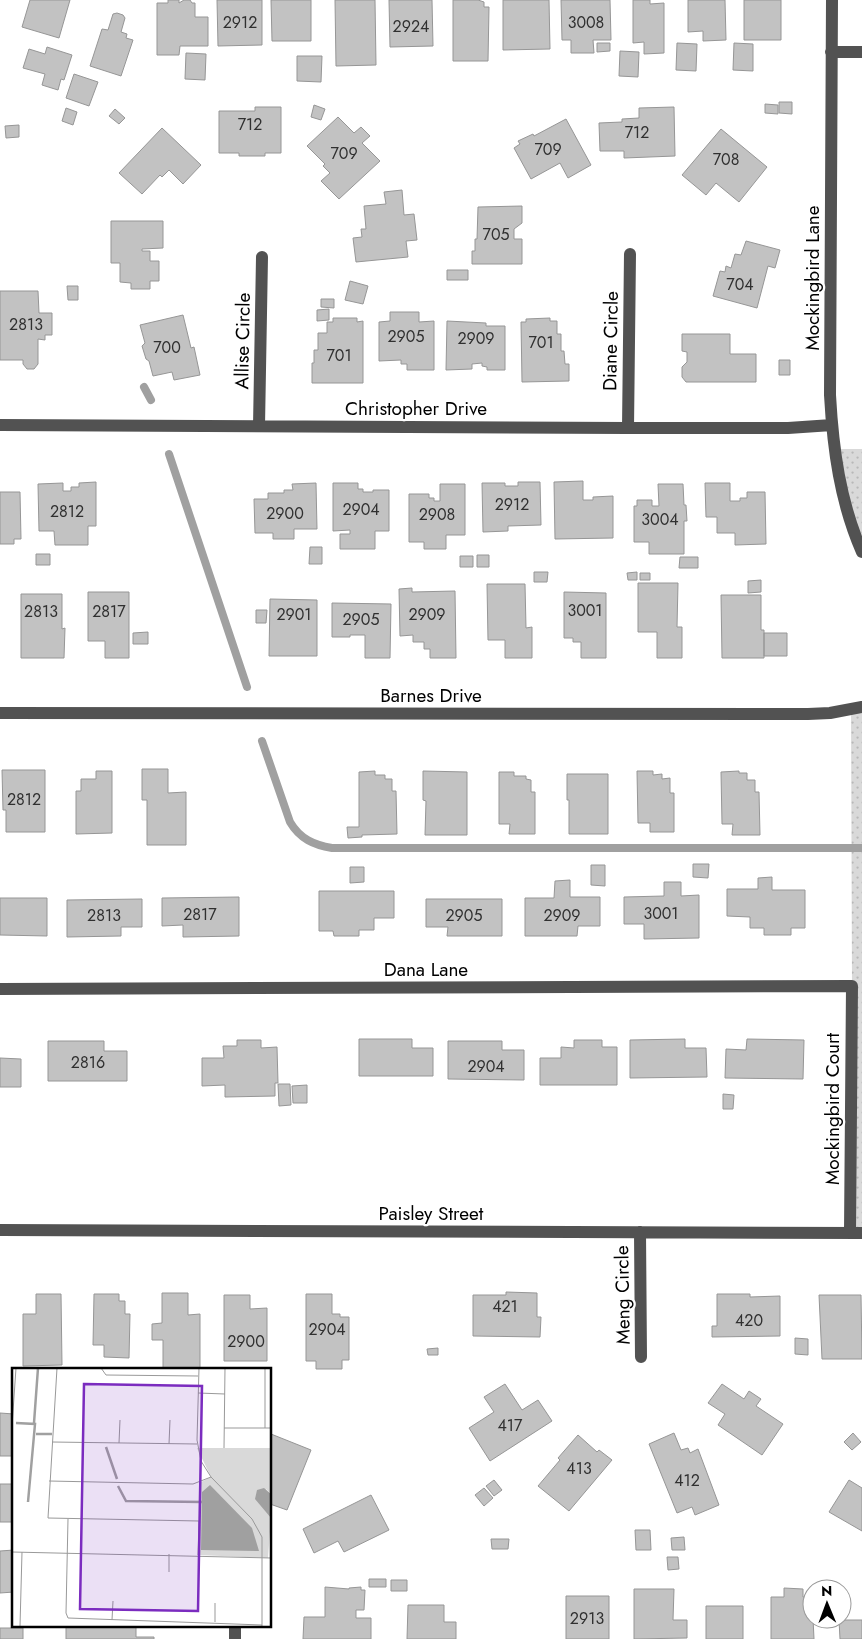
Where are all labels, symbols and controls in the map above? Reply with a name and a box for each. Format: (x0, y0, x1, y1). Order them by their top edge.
house number: 2912 (223, 11, 257, 34)
house number: 3008 (568, 11, 604, 34)
house number: 2924 (393, 15, 429, 38)
house number: 712 (238, 113, 262, 136)
house number: 712 (625, 121, 649, 144)
house number: 709 (534, 138, 562, 161)
house number: 709 (330, 142, 358, 165)
house number: 708 (713, 148, 739, 171)
street label: Mockingbird Lane (799, 205, 826, 351)
house number: 705 (482, 223, 510, 246)
house number: 704 (726, 273, 754, 296)
street label: Diane Circle (596, 291, 625, 391)
street label: Allise Circle (228, 292, 257, 390)
house number: 2813 (9, 313, 43, 336)
house number: 2905 (388, 325, 424, 348)
house number: 2909 (457, 327, 495, 350)
house number: 701 (528, 331, 554, 354)
house number: 700 (153, 336, 181, 359)
house number: 701 (326, 344, 352, 367)
street label: Christopher Drive (345, 395, 487, 422)
house number: 2912 (495, 493, 529, 516)
house number: 2904 (342, 498, 380, 521)
house number: 2812 (50, 500, 84, 523)
house number: 2900 (266, 502, 304, 525)
house number: 2908 (419, 503, 455, 526)
house number: 3004 (641, 508, 679, 531)
house number: 3001 (567, 599, 603, 622)
house number: 2813 (24, 600, 58, 623)
house number: 2817 (92, 600, 126, 623)
house number: 2901 (276, 603, 312, 626)
house number: 2909 (408, 603, 446, 626)
house number: 2905 (343, 608, 379, 631)
street label: Barnes Drive (380, 682, 482, 709)
house number: 2812 (7, 788, 41, 811)
house number: 3001 (643, 902, 679, 925)
house number: 2817 (183, 903, 217, 926)
house number: 2813 (87, 904, 121, 927)
house number: 2905 (446, 904, 482, 927)
house number: 2909 (543, 904, 581, 927)
street label: Dana Lane (384, 956, 468, 983)
street label: Mockingbird Court (819, 1032, 846, 1185)
house number: 2816 (71, 1051, 105, 1074)
house number: 2904 (467, 1055, 505, 1078)
street label: Paisley Street (379, 1200, 484, 1227)
street label: Meng Circle (608, 1245, 637, 1345)
house number: 421 (492, 1295, 518, 1318)
house number: 420 (735, 1309, 763, 1332)
house number: 2904 (308, 1318, 346, 1341)
house number: 2900 (227, 1330, 265, 1353)
inset map (12, 1368, 271, 1626)
house number: 417 (498, 1414, 523, 1437)
house number: 413 (566, 1457, 592, 1480)
house number: 412 (674, 1469, 700, 1492)
north arrow (802, 1579, 852, 1629)
text: N (821, 1581, 833, 1601)
house number: 2913 (570, 1607, 604, 1630)

